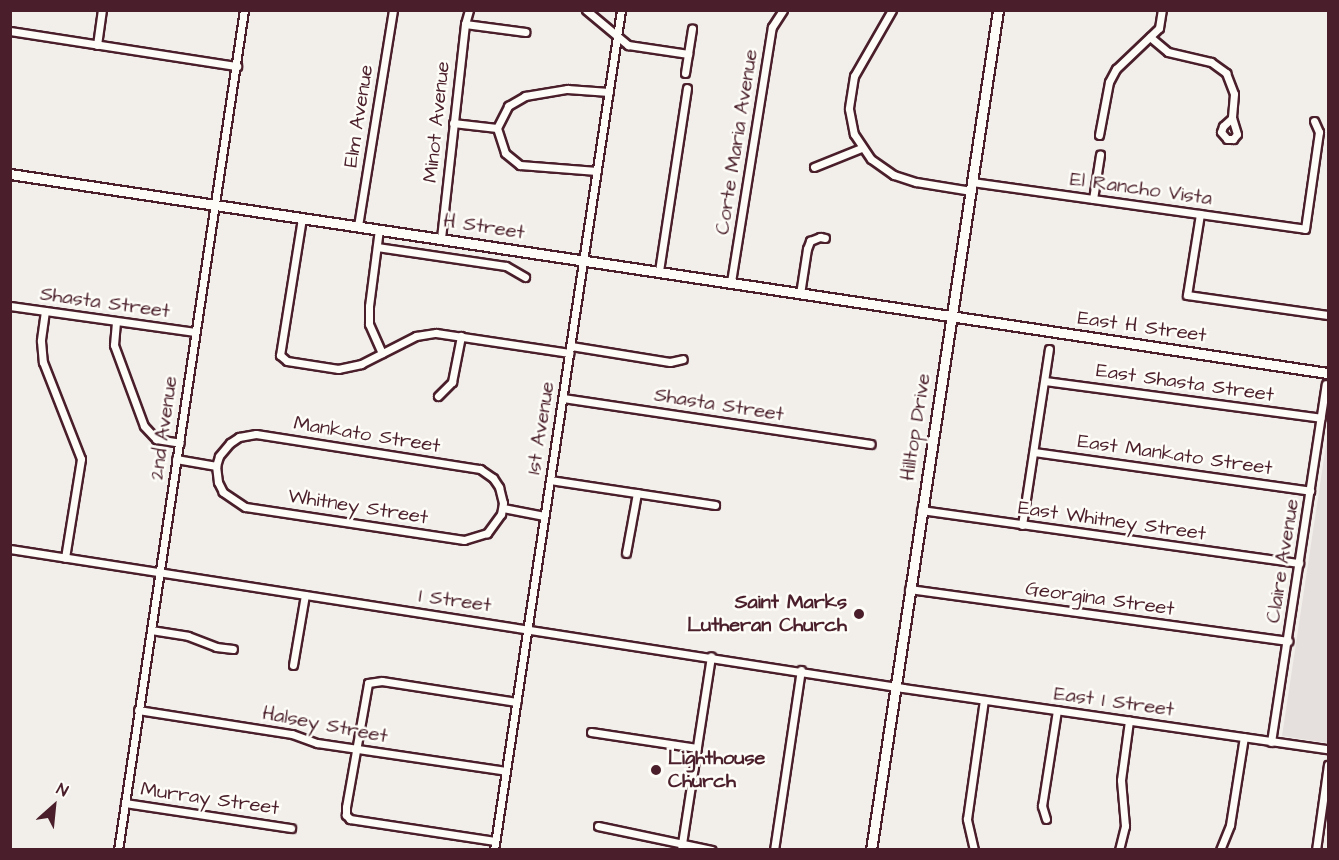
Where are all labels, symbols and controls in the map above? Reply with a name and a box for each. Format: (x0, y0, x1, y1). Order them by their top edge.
street label: Corte Maria Avenue (710, 48, 764, 236)
street label: Minot Avenue (419, 60, 455, 184)
street label: Elm Avenue (339, 63, 379, 169)
street label: El Rancho Vista (1068, 167, 1214, 211)
street label: H Street (442, 209, 526, 245)
street label: Shasta Street (38, 282, 172, 324)
street label: East H Street (1076, 306, 1208, 348)
street label: East Shasta Street (1095, 359, 1275, 407)
street label: Hilltop Drive (896, 372, 936, 482)
street label: 2nd Avenue (145, 374, 183, 482)
street label: 1st Avenue (522, 380, 560, 476)
street label: Shasta Street (652, 383, 786, 427)
street label: Mankato Street (292, 412, 442, 458)
street label: East Mankato Street (1076, 429, 1274, 481)
street label: Whitney Street (286, 484, 430, 530)
street label: East Whitney Street (1017, 496, 1207, 546)
street label: Claire Avenue (1261, 497, 1305, 625)
street label: Georgina Street (1024, 577, 1176, 621)
street label: I Street (417, 584, 493, 618)
place label: Saint Marks Lutheran Church (687, 590, 847, 637)
marker: Saint Marks Lutheran Church (852, 607, 866, 621)
street label: East I Street (1052, 682, 1176, 722)
street label: Halsey Street (260, 701, 390, 749)
place label: Lighthouse Church (668, 746, 765, 793)
marker: Lighthouse Church (649, 763, 663, 777)
north arrow (24, 776, 84, 836)
street label: Murray Street (139, 777, 281, 821)
text: N (53, 778, 72, 802)

